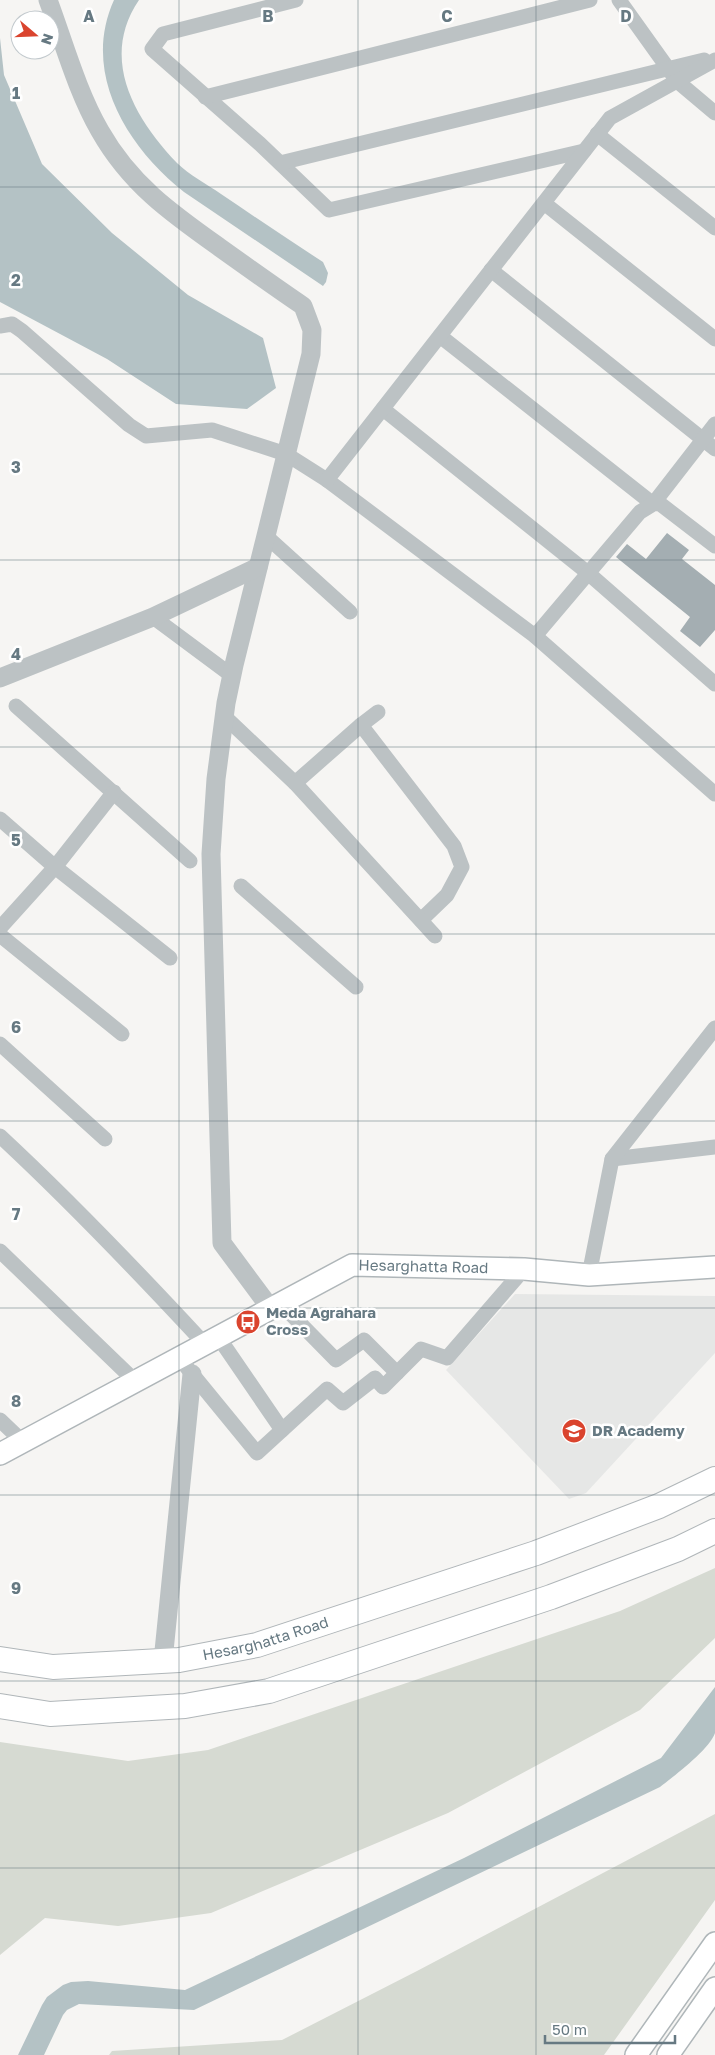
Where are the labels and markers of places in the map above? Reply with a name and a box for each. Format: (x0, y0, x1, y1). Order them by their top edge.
place label: Meda Agrahara Cross (266, 1303, 376, 1338)
bus stop icon: Meda Agrahara Cross (235, 1309, 261, 1335)
school or university icon: DR Academy (561, 1418, 587, 1444)
place label: DR Academy (592, 1421, 685, 1439)

